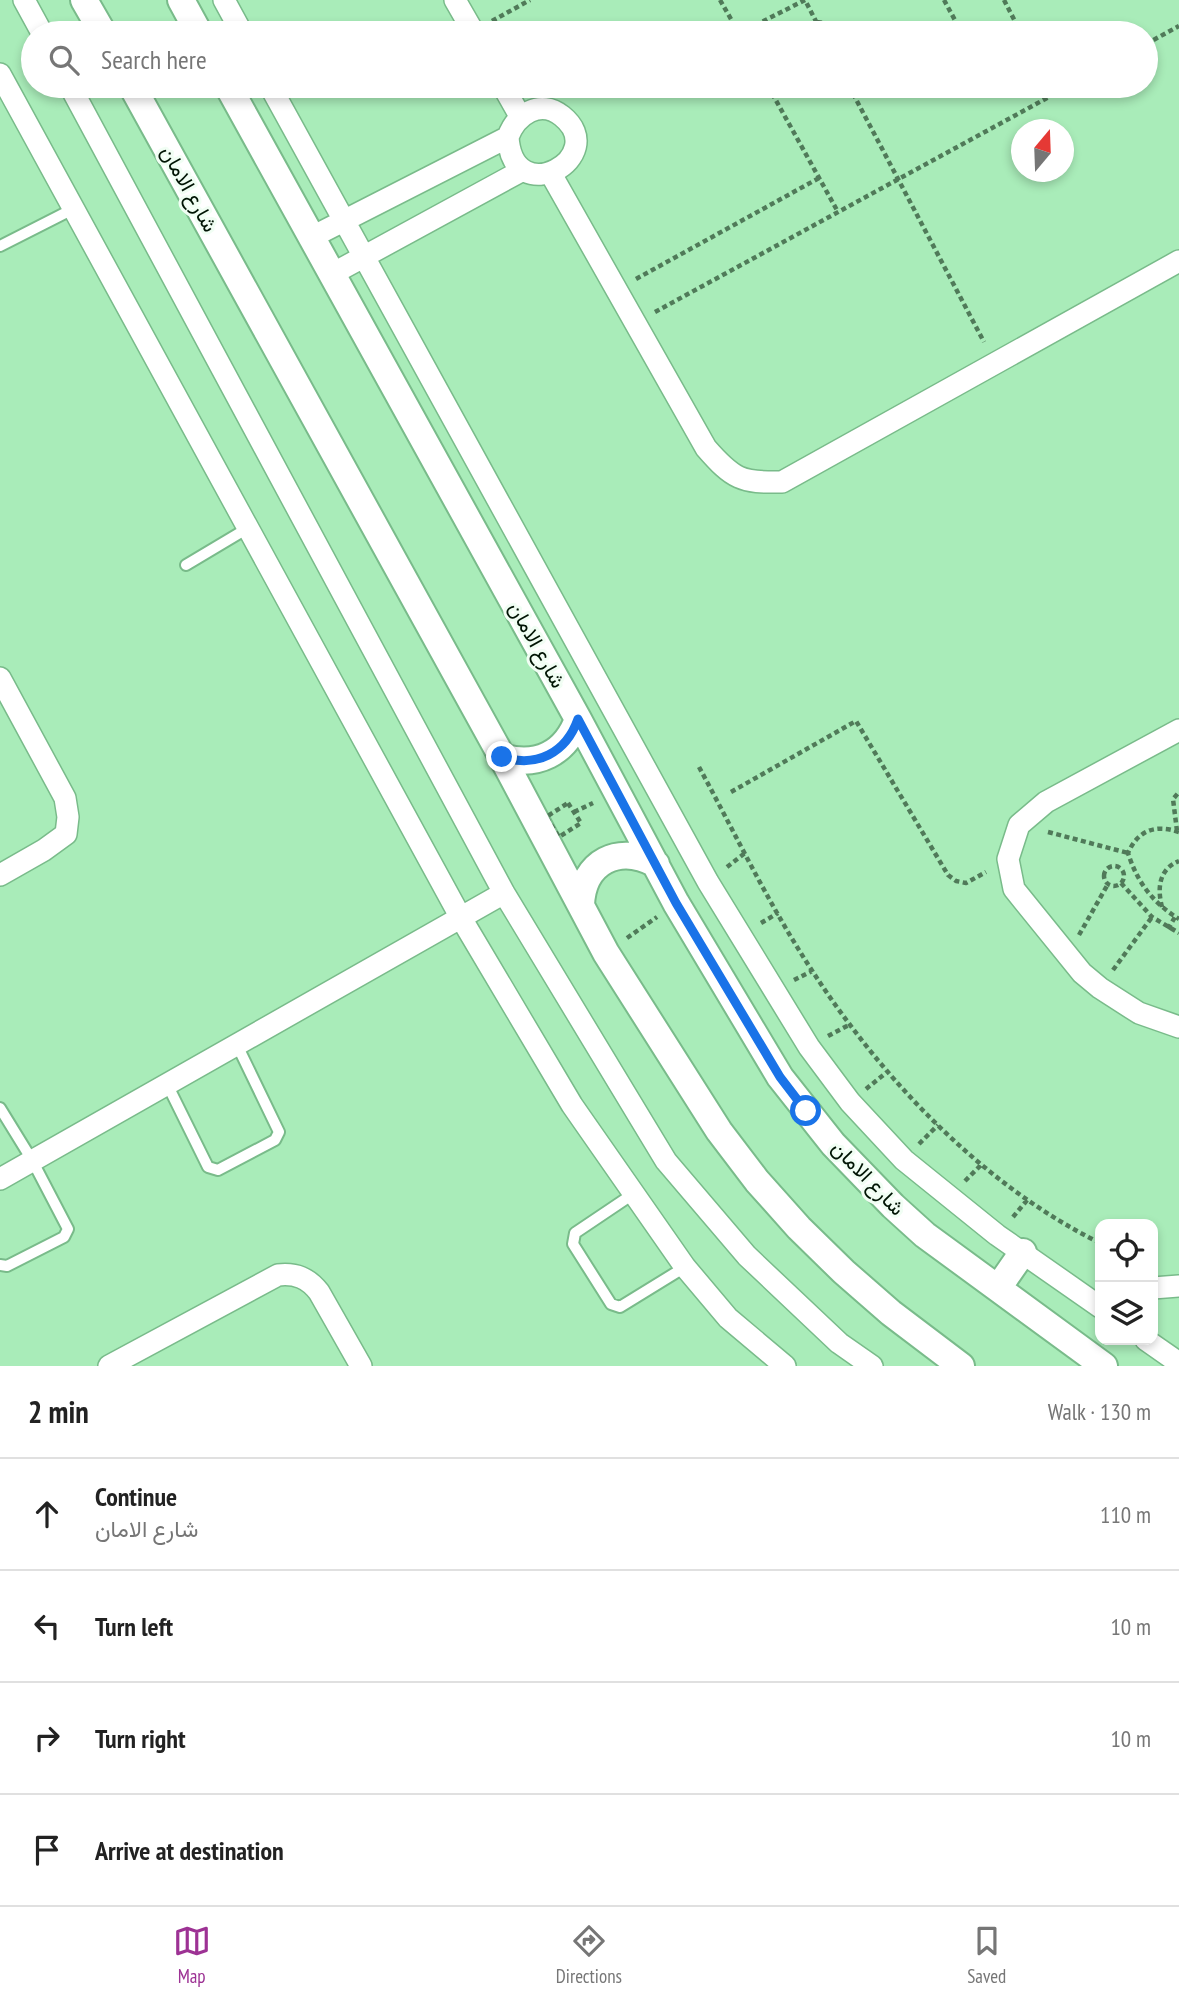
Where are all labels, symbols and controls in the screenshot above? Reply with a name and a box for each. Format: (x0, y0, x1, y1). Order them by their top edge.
search box (21, 21, 1158, 98)
icon: search (45, 41, 83, 79)
text: Search here (101, 43, 207, 76)
north arrow (1011, 119, 1074, 182)
street label: شارع الامان (154, 141, 224, 237)
street label: شارع الامان (502, 597, 572, 693)
route end (486, 741, 517, 772)
route start (790, 1095, 821, 1126)
street label: شارع الامان (825, 1134, 911, 1222)
map controls (1095, 1219, 1158, 1345)
button: locate (1095, 1219, 1158, 1282)
button: layers (1095, 1282, 1158, 1345)
text: 2 min (28, 1392, 89, 1431)
text: Walk · 130 m (1048, 1397, 1151, 1426)
text: Continue (95, 1480, 177, 1513)
icon: ahead (28, 1495, 66, 1533)
text: 110 m (1100, 1500, 1151, 1529)
text: شارع الامان (95, 1514, 198, 1543)
icon: left (28, 1607, 66, 1645)
text: Turn left (95, 1610, 173, 1643)
text: 10 m (1110, 1612, 1151, 1641)
icon: right (28, 1719, 66, 1757)
text: Turn right (95, 1722, 186, 1755)
text: 10 m (1110, 1724, 1151, 1753)
icon: arrive (28, 1831, 66, 1869)
text: Arrive at destination (95, 1834, 284, 1867)
tab: Map (173, 1922, 211, 1988)
tab: Directions (556, 1922, 622, 1988)
tab: Saved (967, 1922, 1006, 1988)

